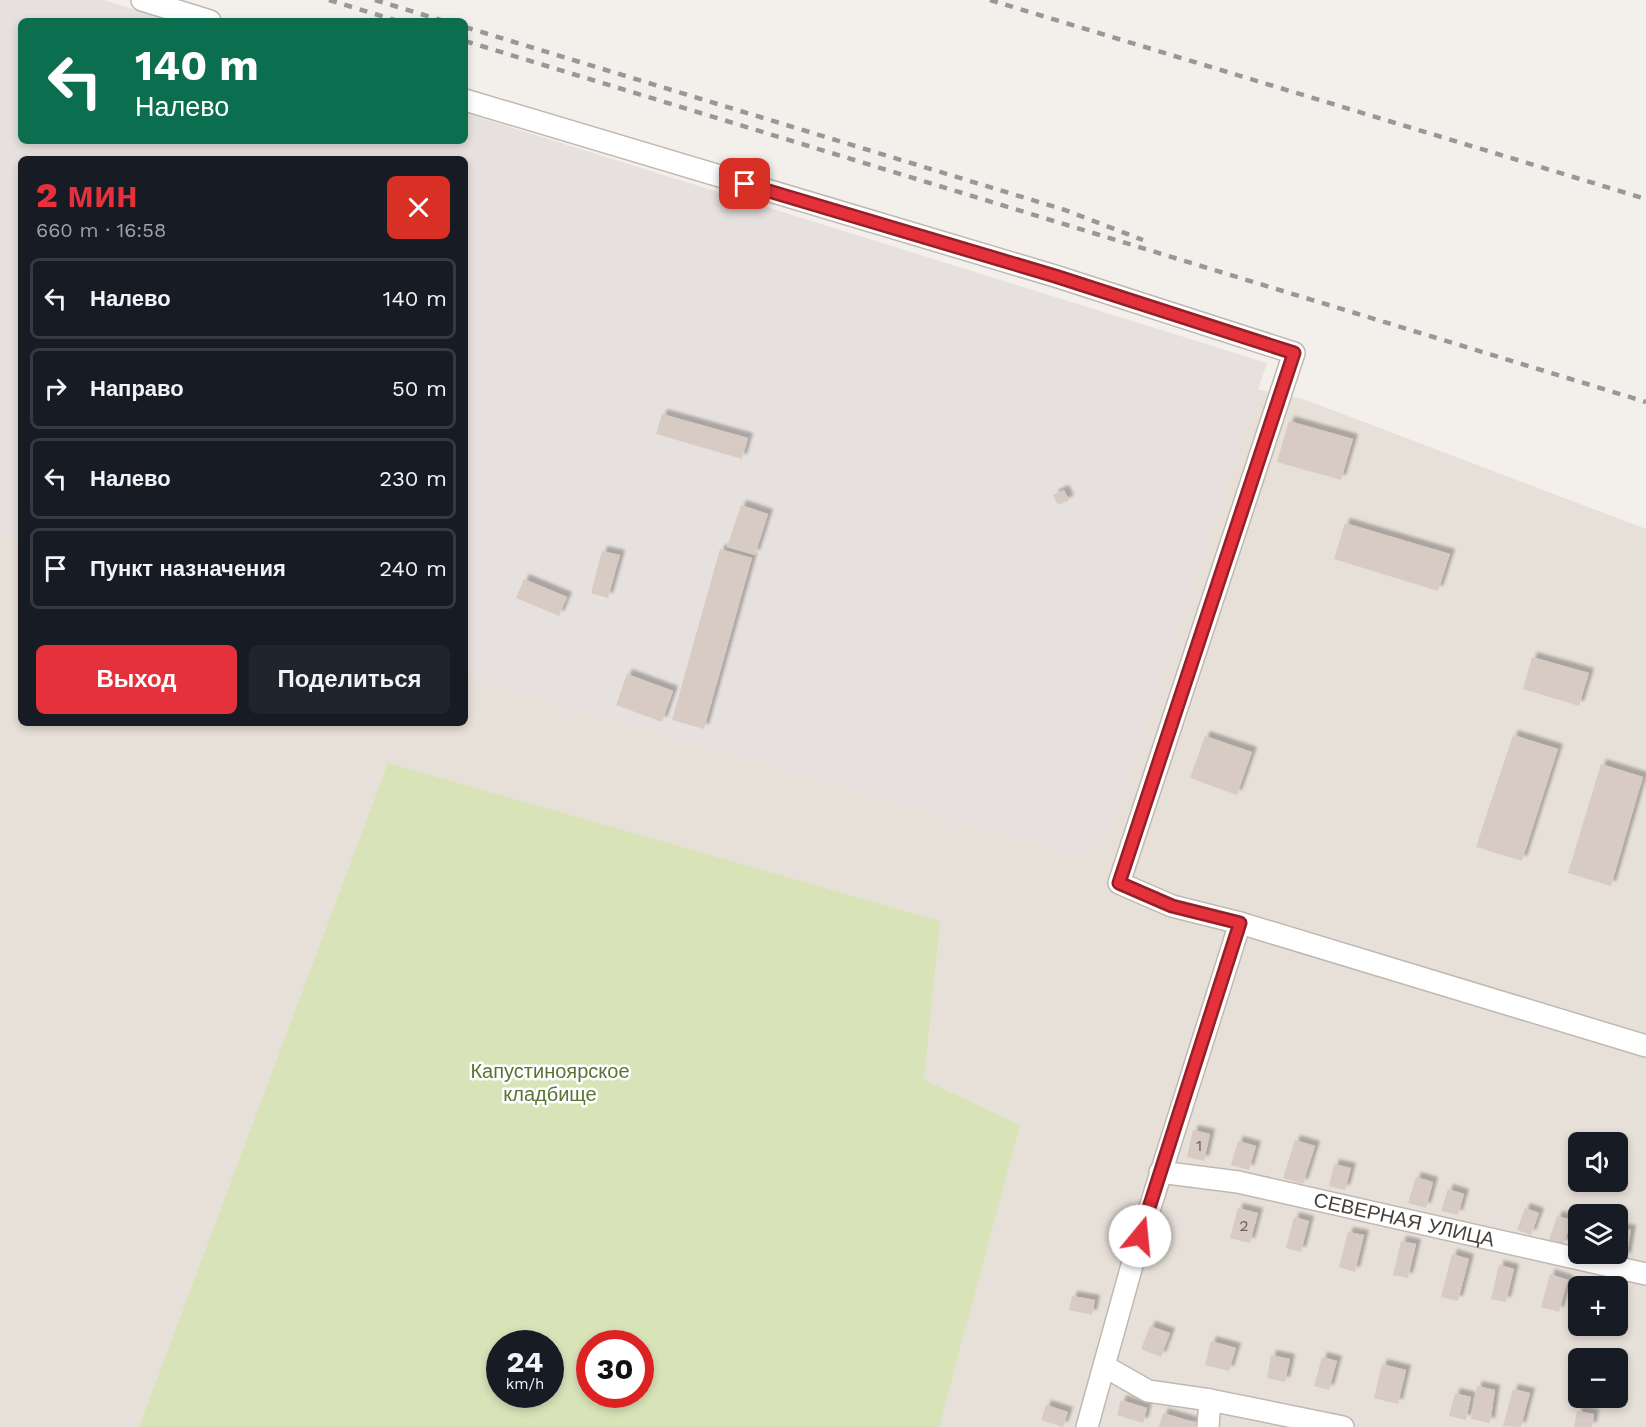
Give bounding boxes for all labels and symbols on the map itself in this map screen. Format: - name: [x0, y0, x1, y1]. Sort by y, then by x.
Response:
- pin: [719, 158, 770, 209]
- park label: Капустиноярское кладбище: [470, 1059, 630, 1106]
- house number: 1: [1196, 1136, 1202, 1155]
- street label: СЕВЕРНАЯ УЛИЦА: [1312, 1187, 1498, 1252]
- position arrow: [1108, 1204, 1172, 1268]
- house number: 2: [1239, 1216, 1249, 1235]
- speed limit sign: 30: [576, 1330, 654, 1408]

